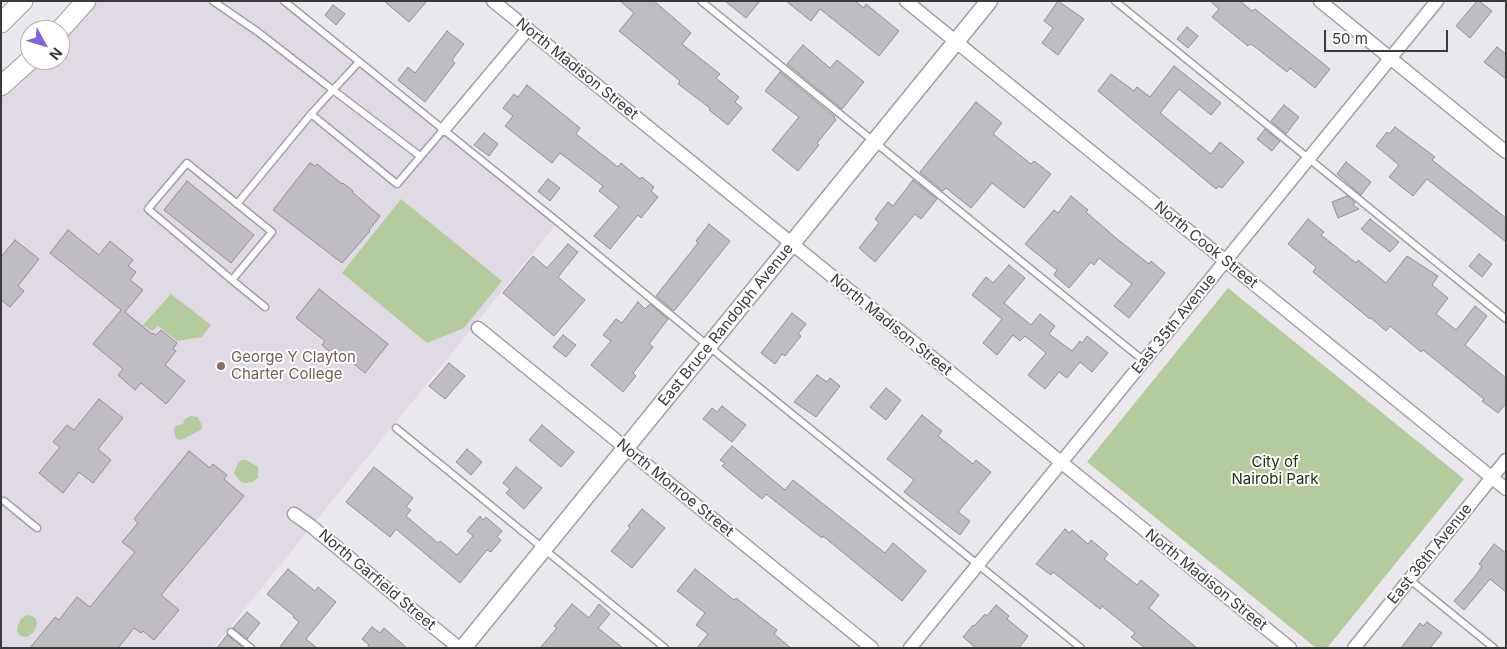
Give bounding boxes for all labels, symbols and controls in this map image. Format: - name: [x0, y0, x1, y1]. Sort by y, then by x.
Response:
- street label: North Madison Street: [513, 14, 641, 124]
- north arrow: [20, 20, 70, 70]
- scale bar: [1327, 20, 1451, 52]
- text: 50 m: [1332, 29, 1368, 48]
- text: N: [46, 45, 66, 64]
- street label: North Cook Street: [1151, 198, 1261, 292]
- street label: East Bruce Randolph Avenue: [655, 240, 797, 410]
- street label: North Madison Street: [827, 270, 955, 380]
- street label: East 35th Avenue: [1128, 270, 1220, 378]
- place label: George Y Clayton Charter College: [231, 348, 356, 383]
- marker: George Y Clayton Charter College: [215, 360, 227, 372]
- street label: North Monroe Street: [613, 435, 737, 541]
- park label: City of Nairobi Park: [1232, 453, 1318, 488]
- street label: East 36th Avenue: [1384, 500, 1476, 608]
- street label: North Madison Street: [1142, 525, 1270, 635]
- street label: North Garfield Street: [315, 526, 439, 634]

